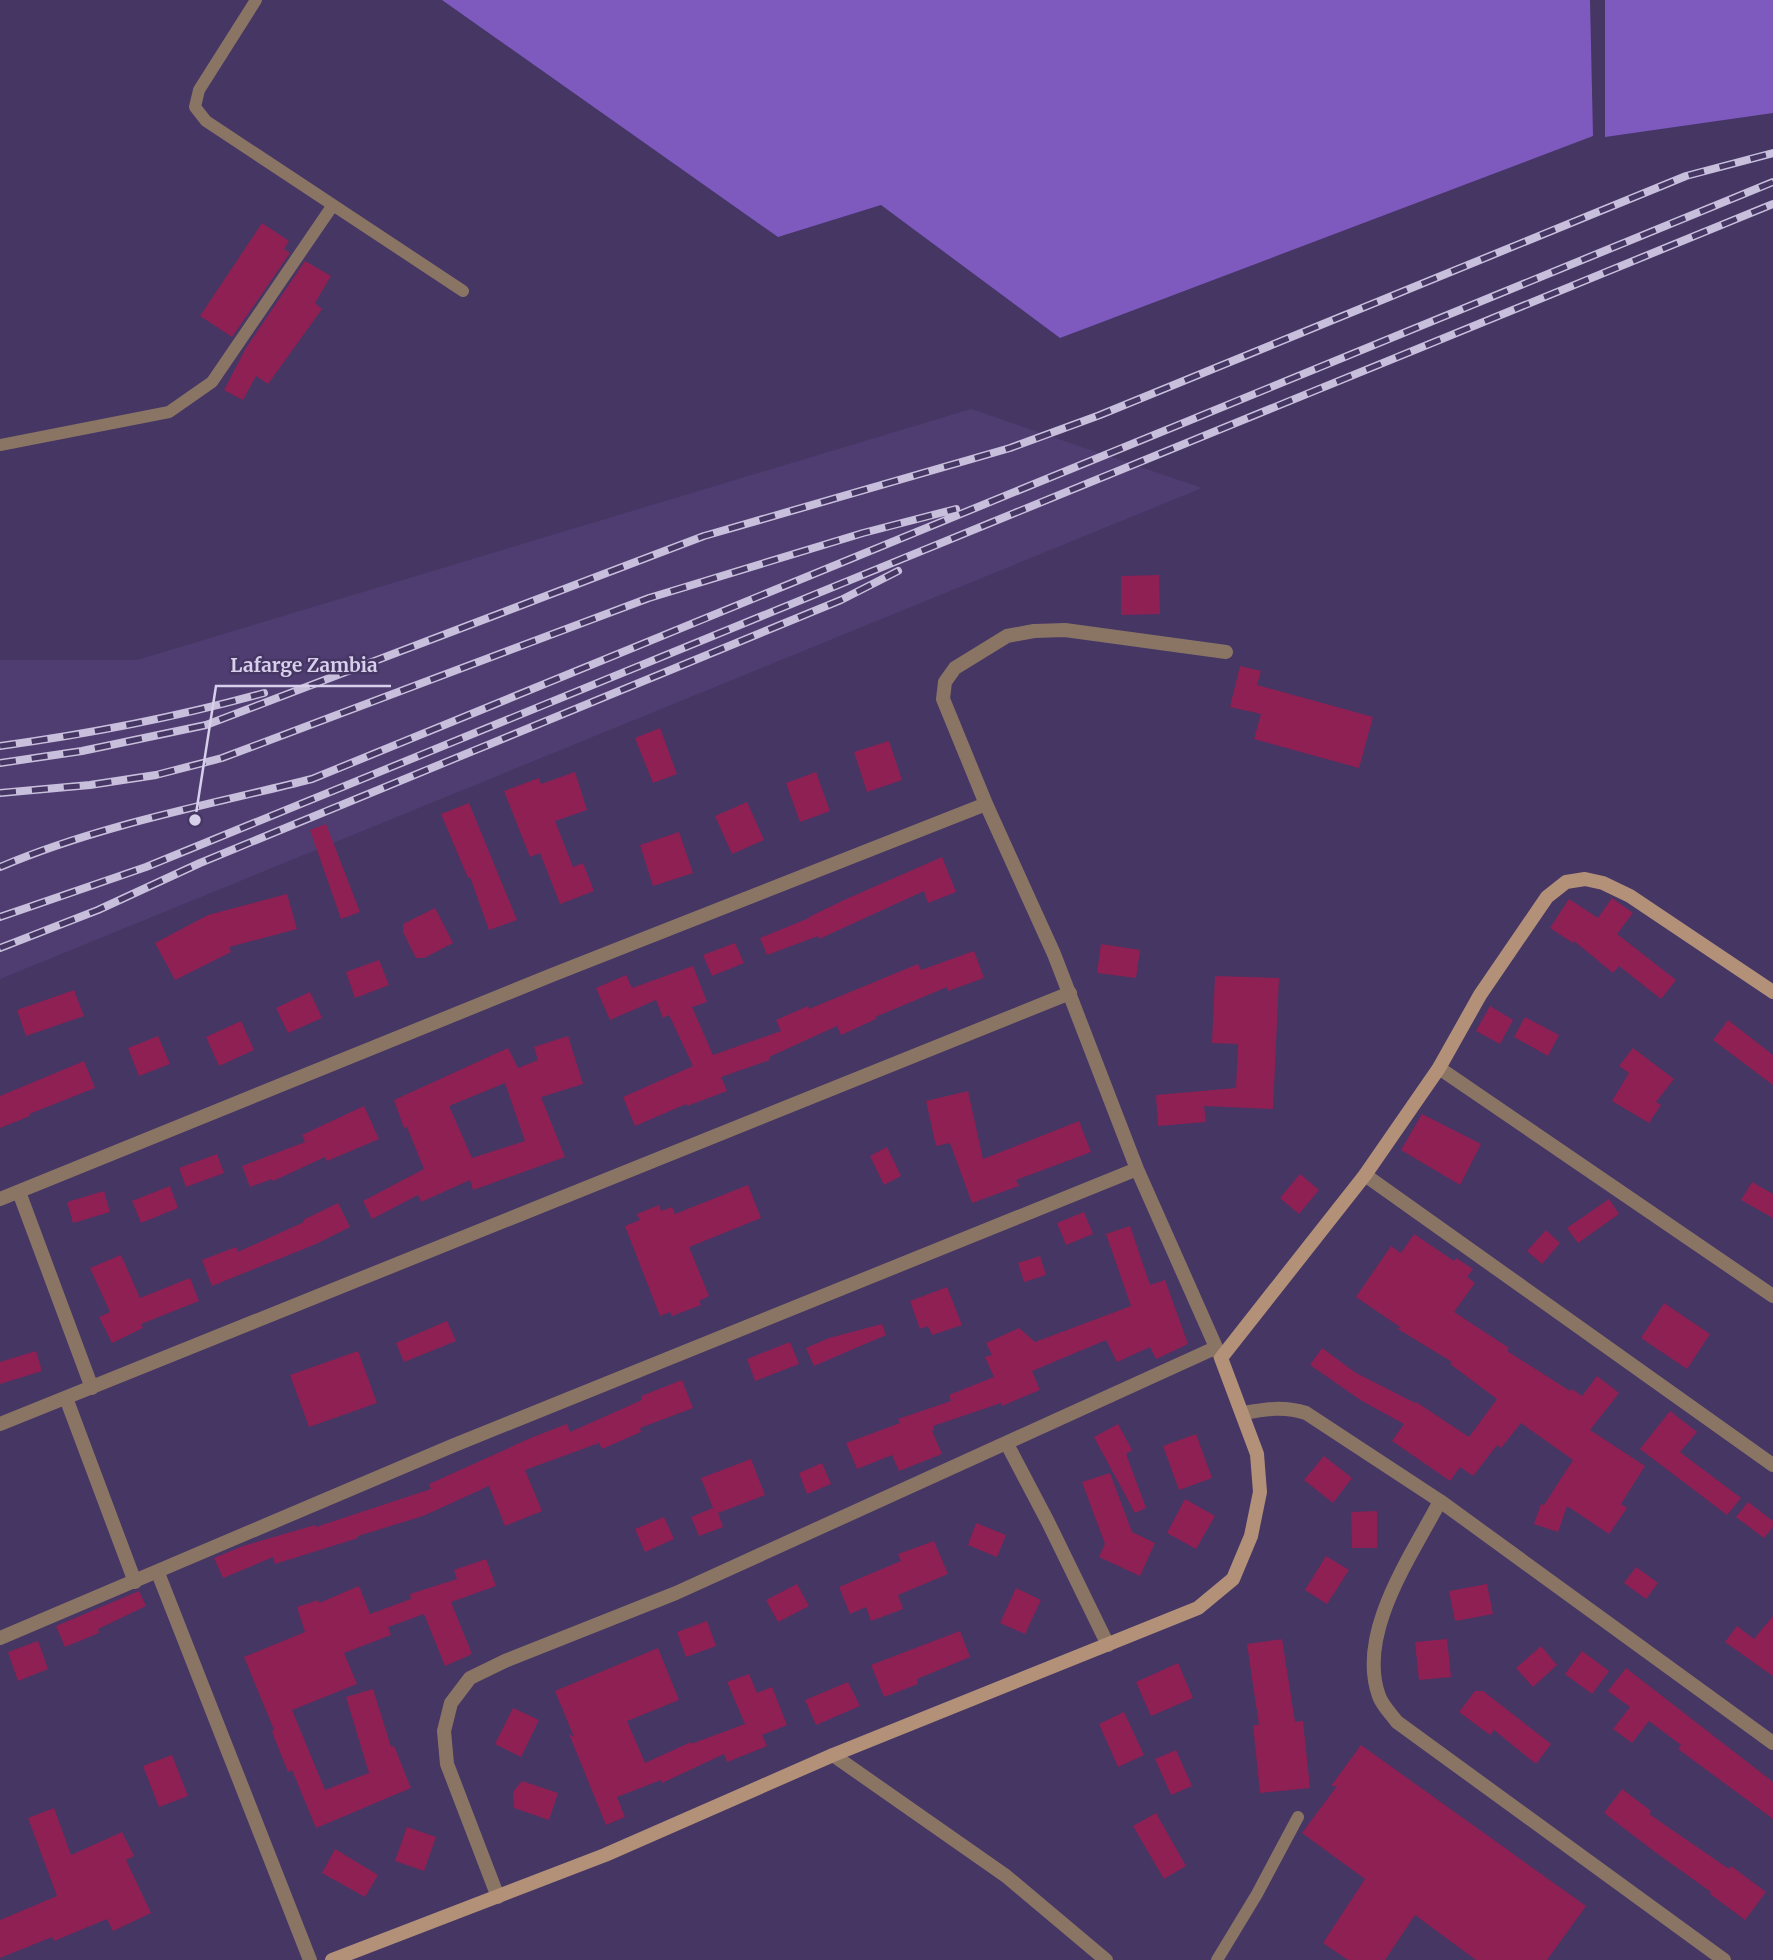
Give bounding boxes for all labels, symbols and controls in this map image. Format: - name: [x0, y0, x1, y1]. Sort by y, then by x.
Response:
- callout: Lafarge Zambia: [216, 646, 391, 686]
- text: Lafarge Zambia: [230, 653, 378, 677]

